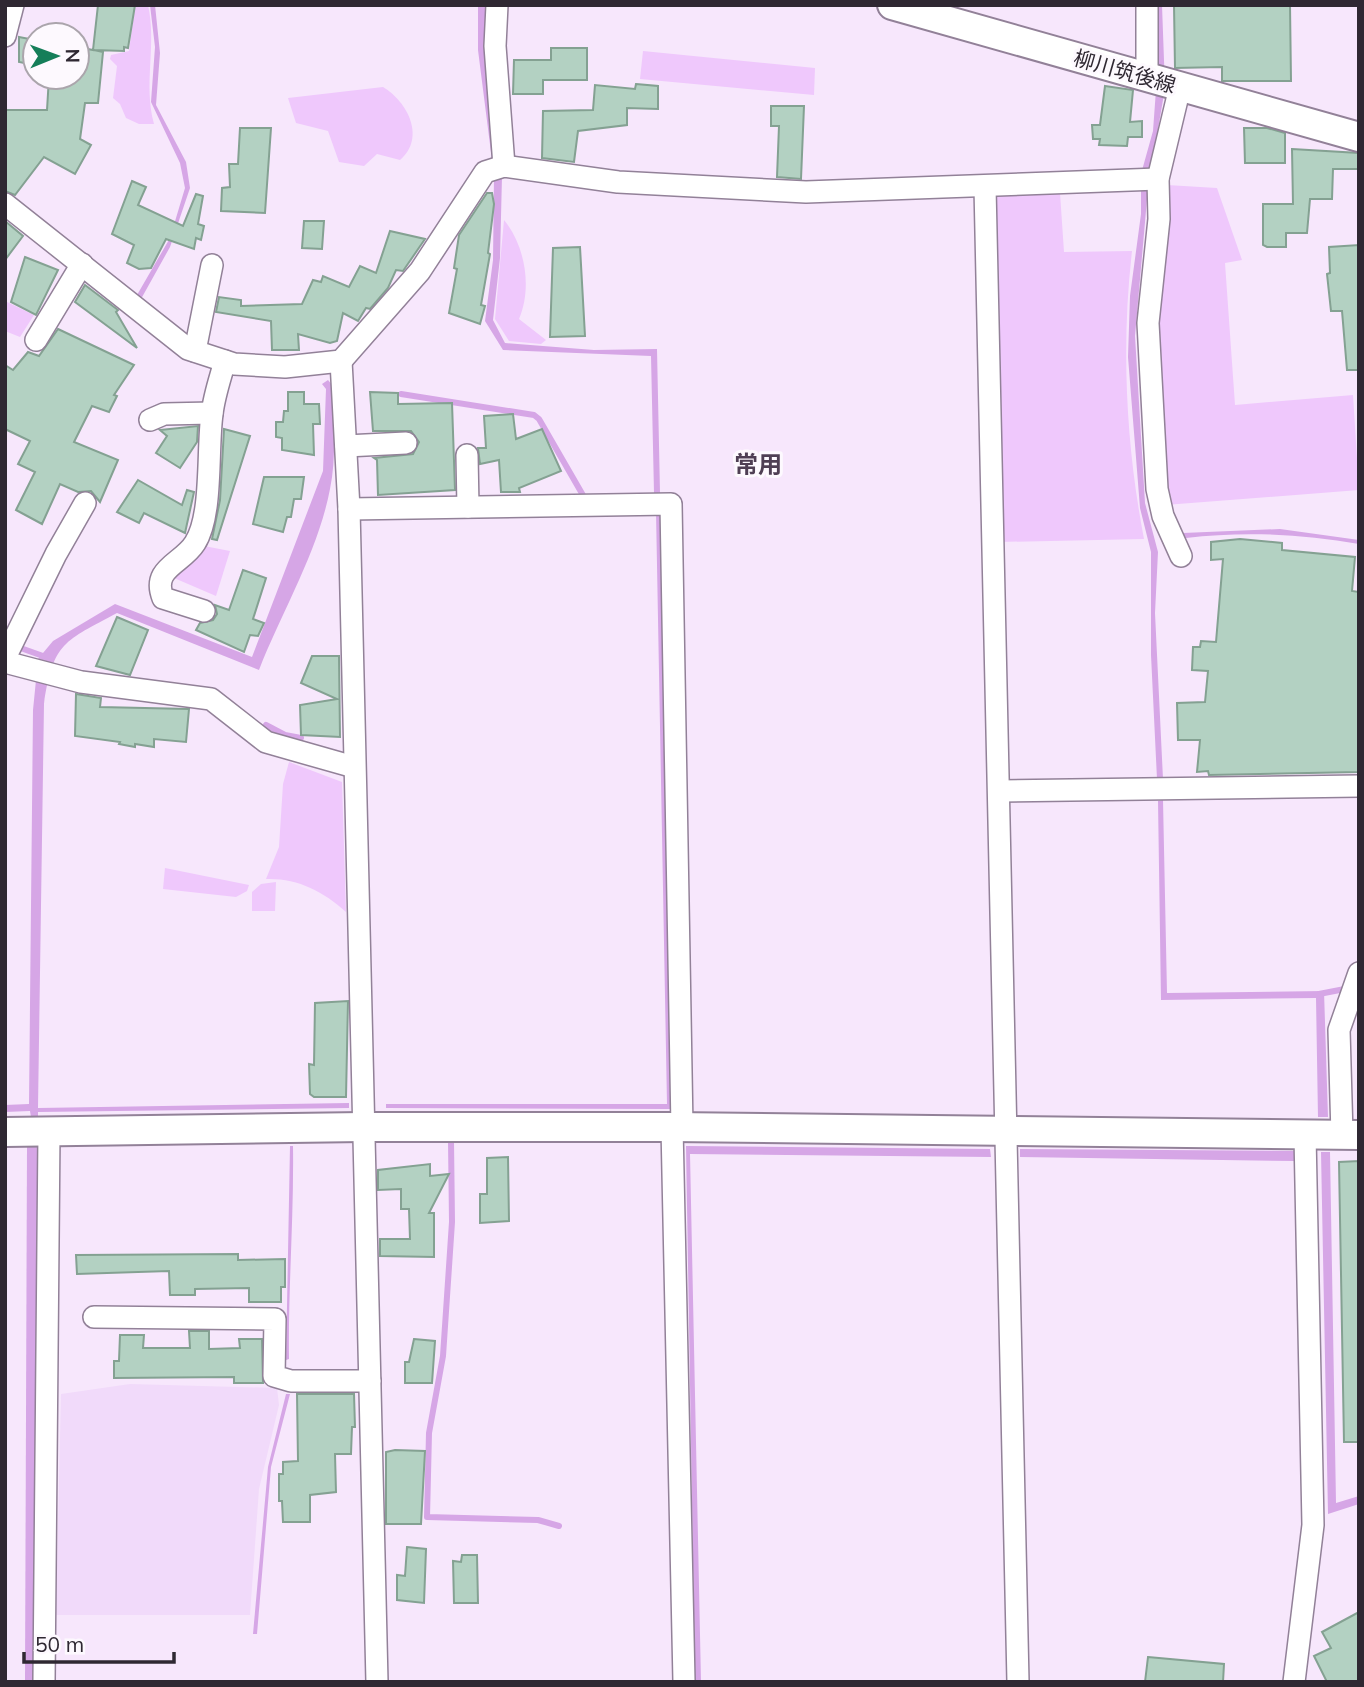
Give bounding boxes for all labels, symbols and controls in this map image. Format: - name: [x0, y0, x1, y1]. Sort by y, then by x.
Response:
- north arrow: [21, 21, 91, 91]
- street label: 柳川筑後線: [1071, 44, 1179, 98]
- text: N: [61, 48, 85, 63]
- district label: 常用: [734, 449, 782, 479]
- scale bar: [24, 1620, 175, 1664]
- text: 50 m: [35, 1631, 84, 1657]

